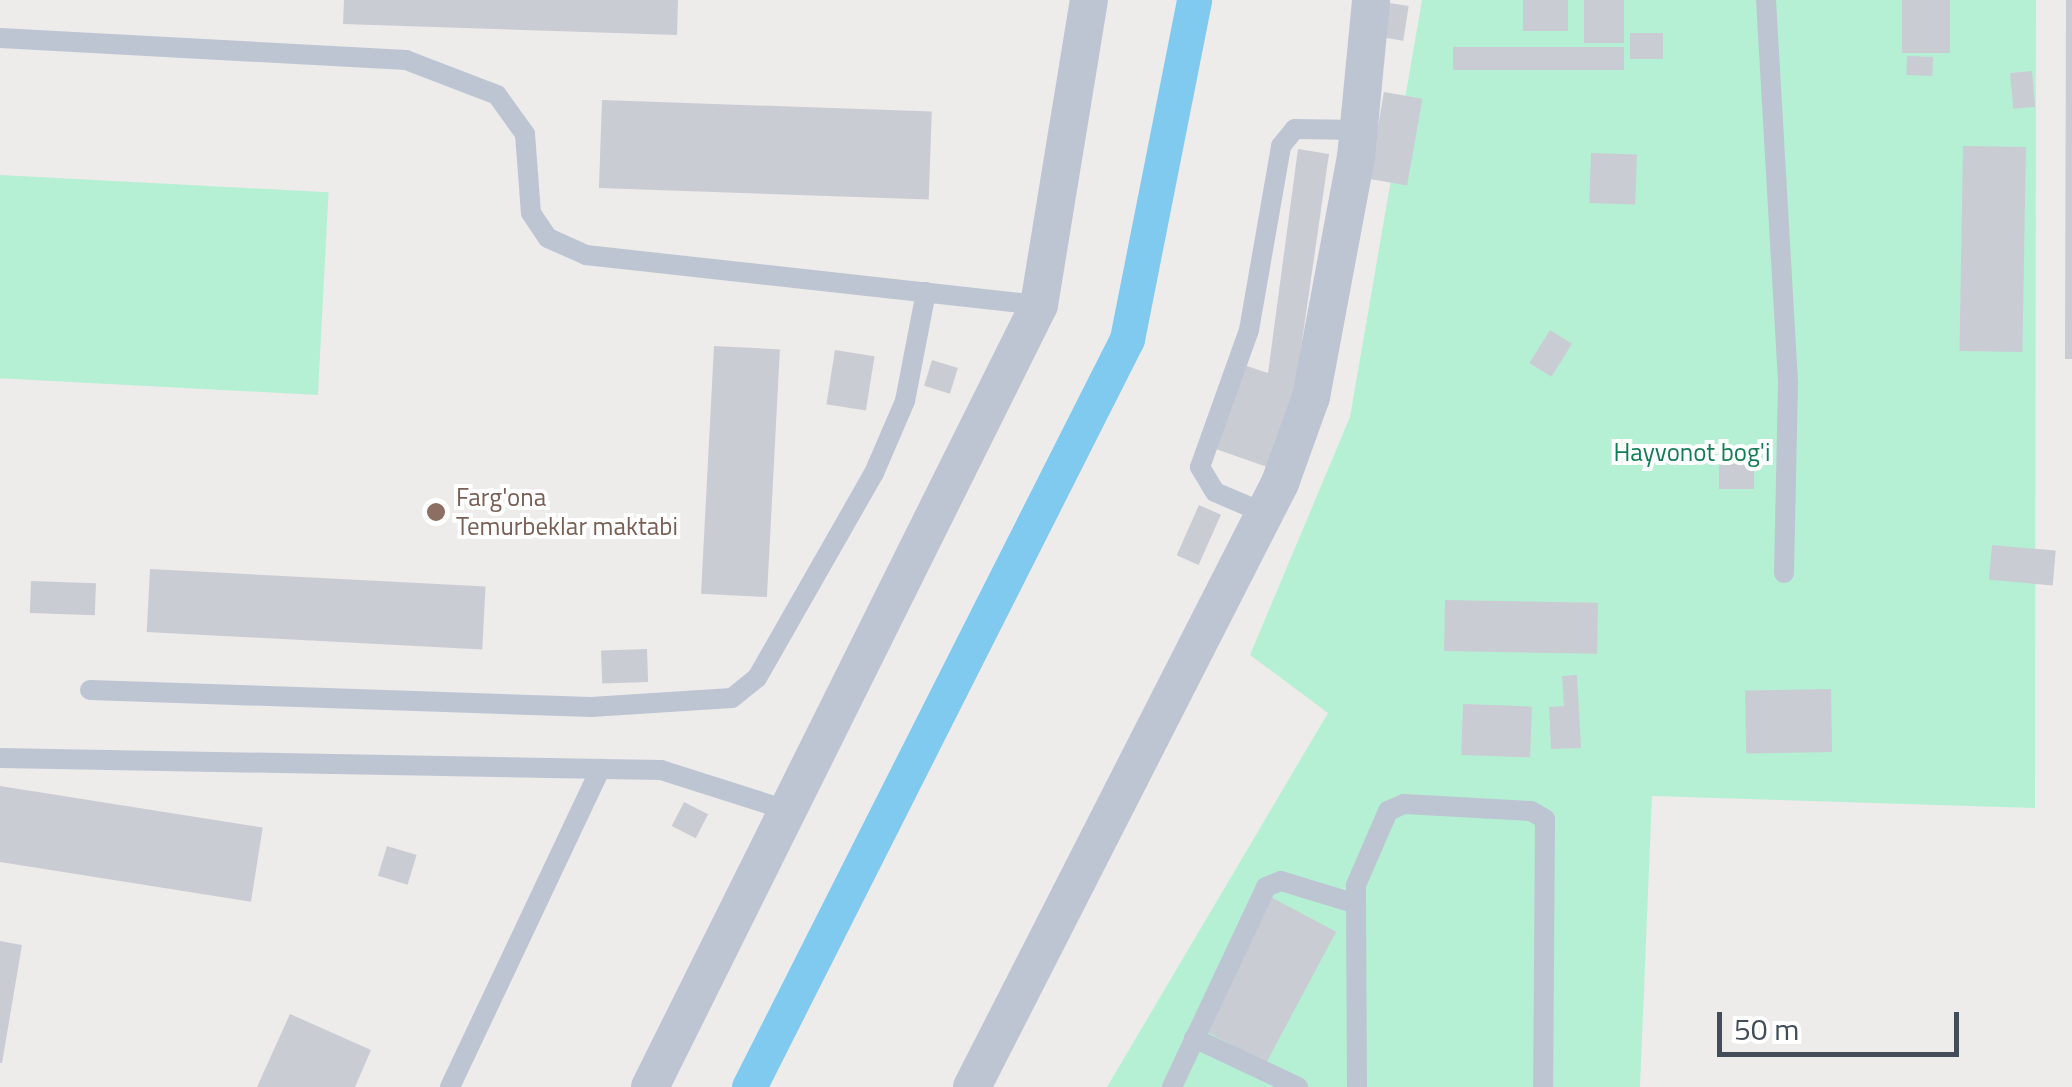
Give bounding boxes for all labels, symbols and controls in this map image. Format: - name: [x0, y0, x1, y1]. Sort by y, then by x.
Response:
- park label: Hayvonot bog'i: [1613, 437, 1771, 467]
- place label: Farg'ona Temurbeklar maktabi: [456, 483, 678, 542]
- marker: Farg'ona Temurbeklar maktabi: [425, 501, 447, 523]
- scale bar: [1722, 992, 1964, 1054]
- text: 50 m: [1734, 1006, 1799, 1052]

